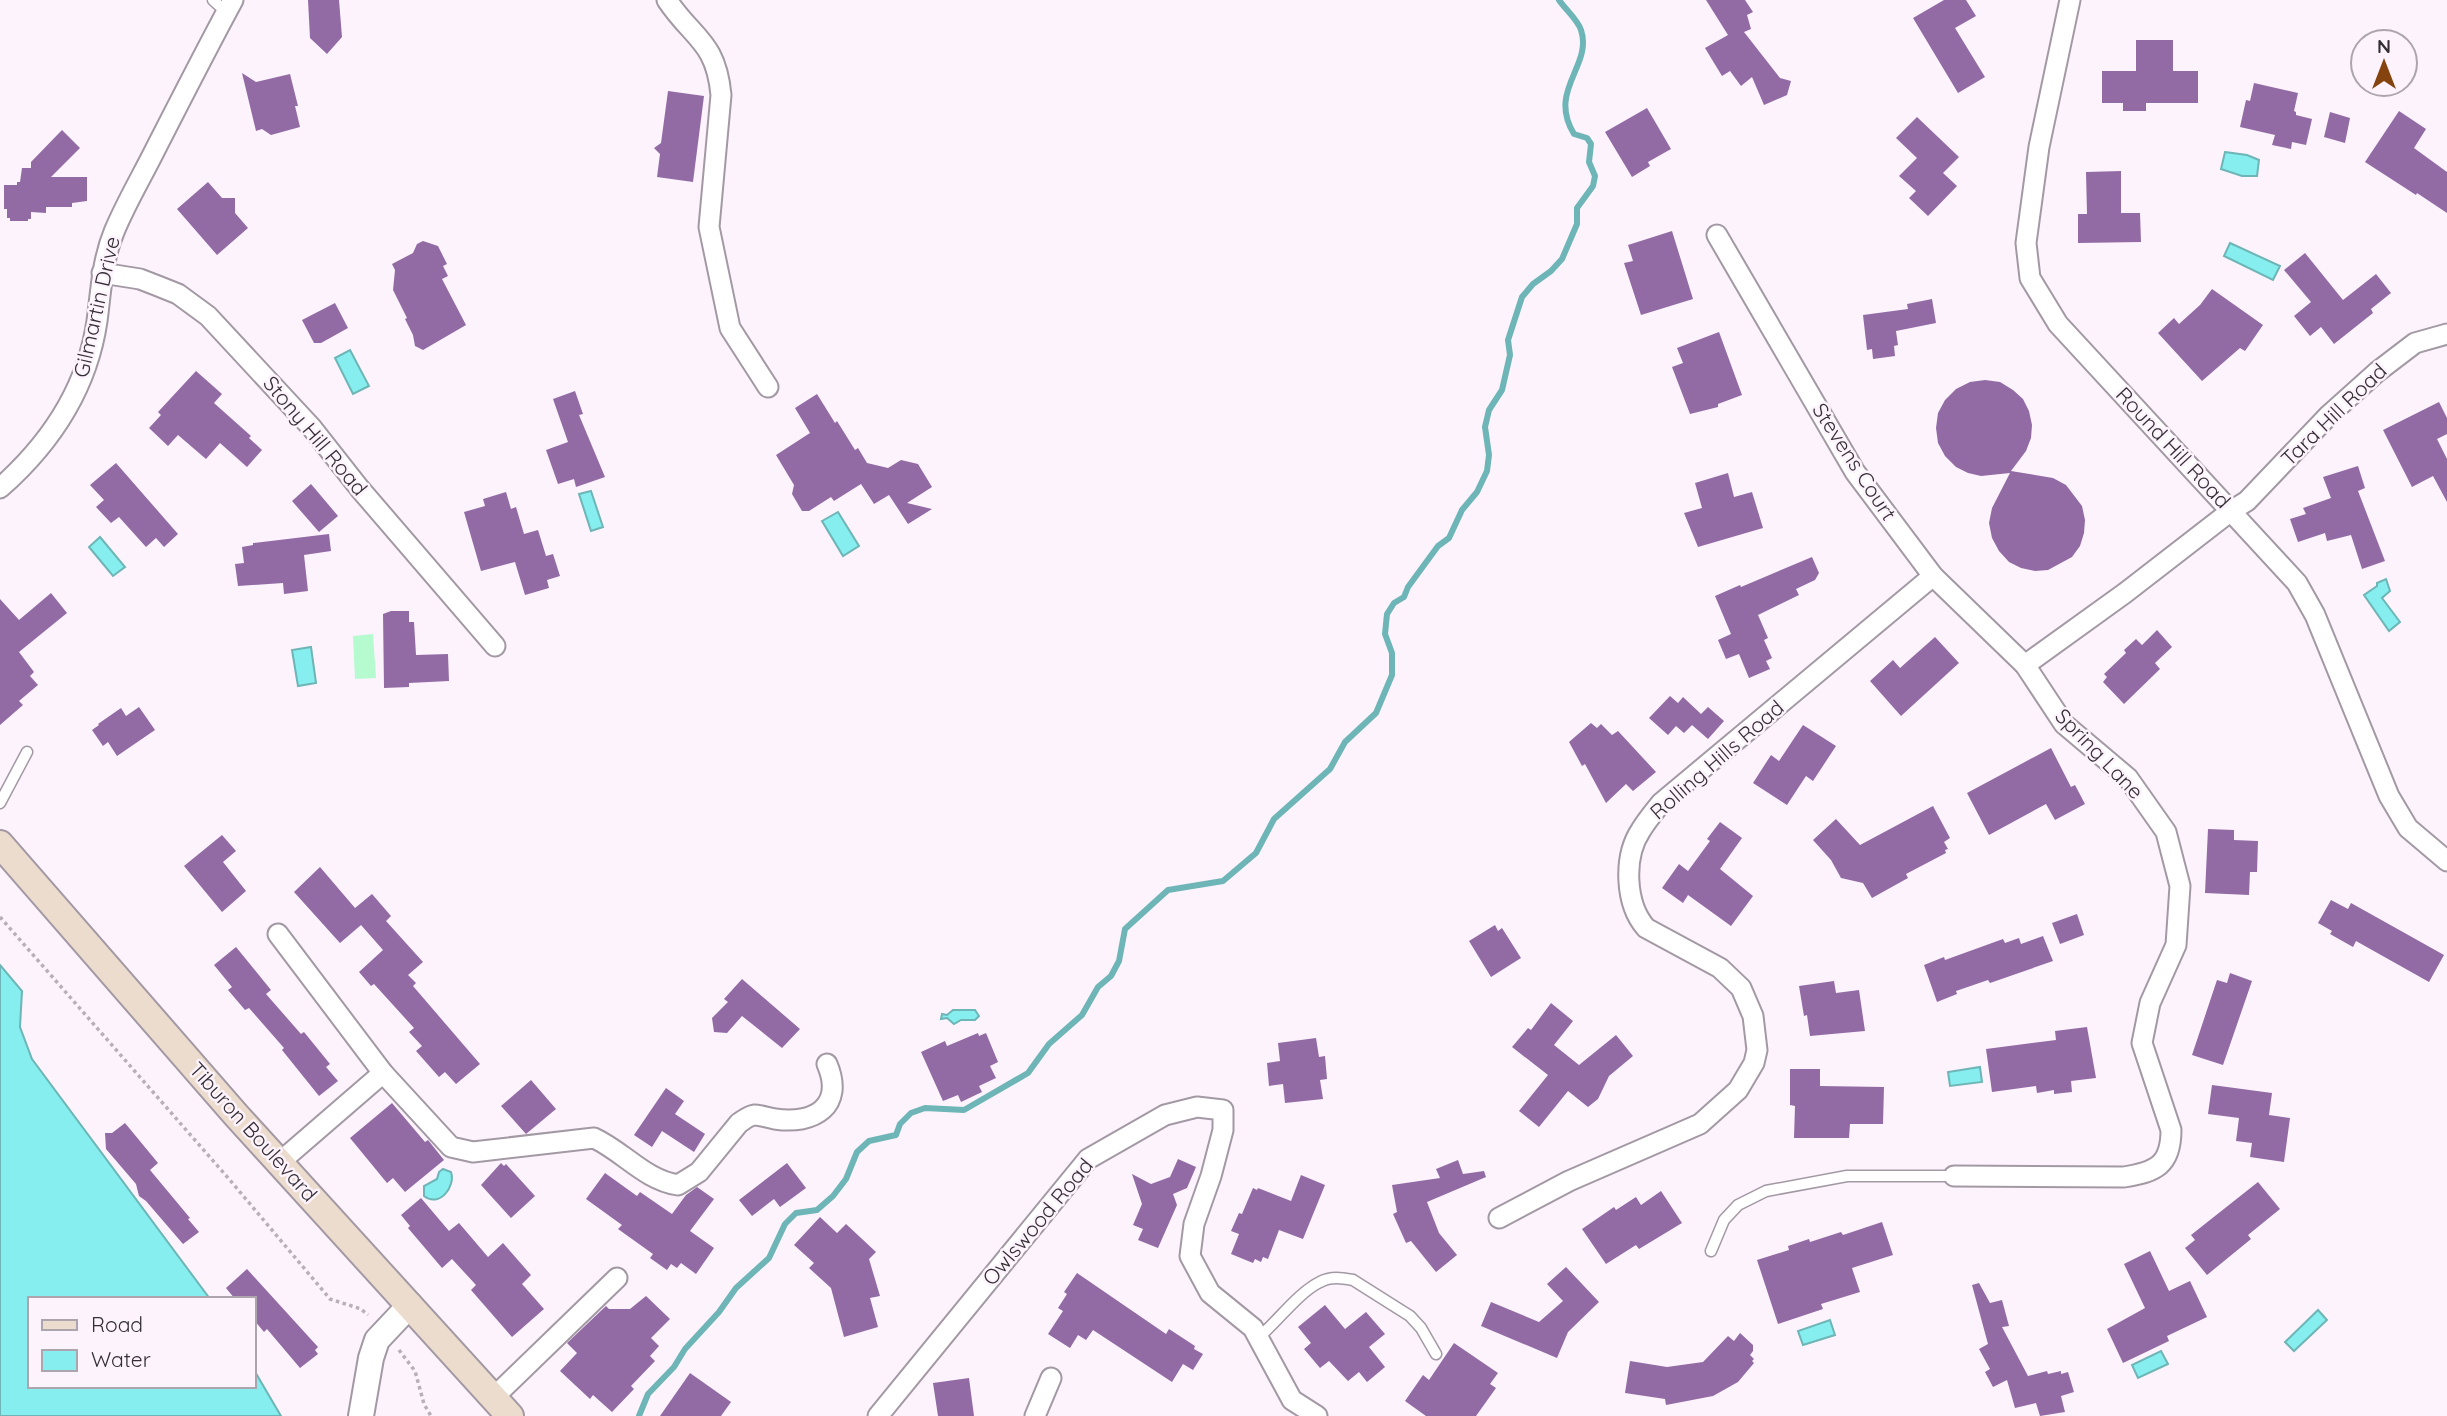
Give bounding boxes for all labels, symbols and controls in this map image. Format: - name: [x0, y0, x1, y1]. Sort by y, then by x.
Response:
- north arrow: [2349, 28, 2419, 98]
- text: N: [2377, 34, 2391, 58]
- street label: Gilmartin Drive: [67, 234, 125, 380]
- street label: Tara Hill Road: [2275, 357, 2392, 471]
- street label: Stony Hill Road: [258, 370, 373, 501]
- street label: Round Hill Road: [2111, 381, 2237, 513]
- street label: Stevens Court: [1807, 398, 1902, 525]
- street label: Rolling Hills Road: [1644, 694, 1789, 824]
- street label: Spring Lane: [2050, 703, 2149, 804]
- street label: Tiburon Boulevard: [184, 1056, 323, 1206]
- street label: Owlswood Road: [976, 1152, 1098, 1290]
- legend: [28, 1297, 256, 1388]
- text: Road: [91, 1311, 143, 1337]
- text: Water: [91, 1346, 151, 1372]

